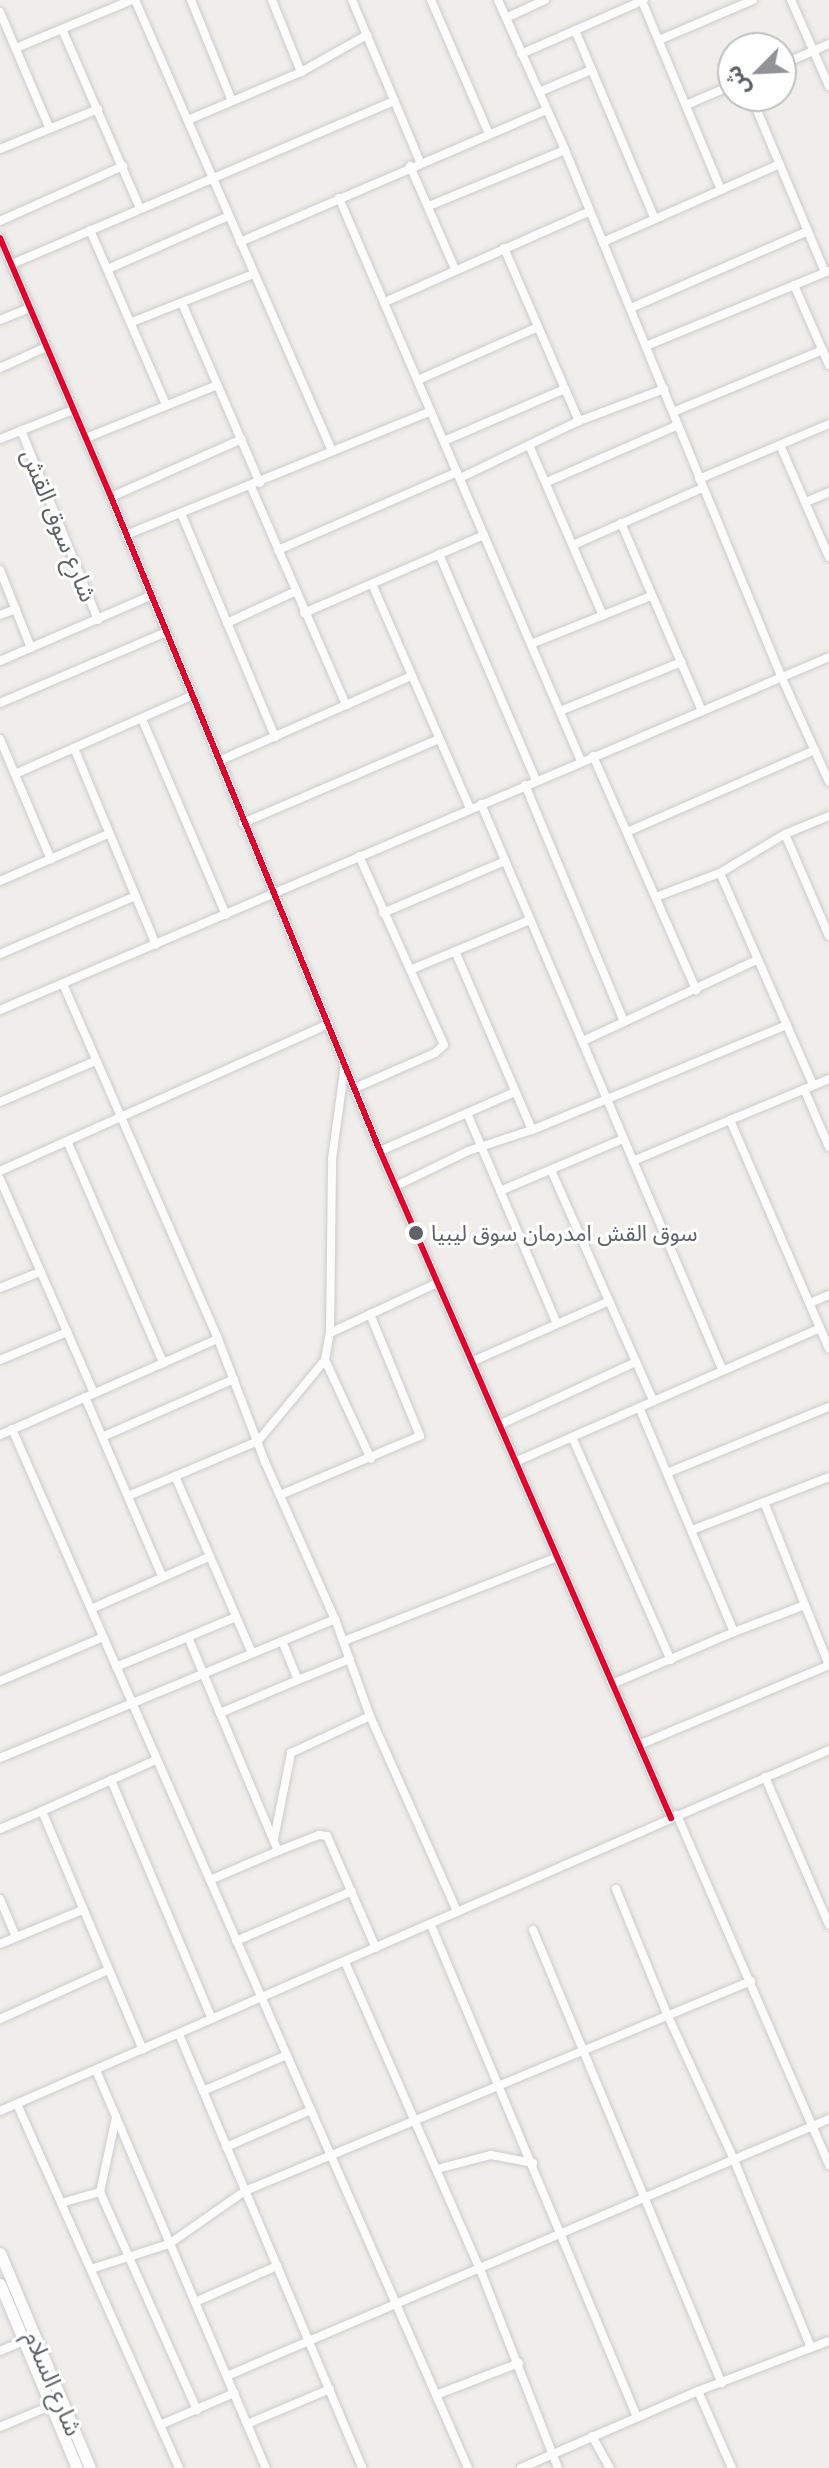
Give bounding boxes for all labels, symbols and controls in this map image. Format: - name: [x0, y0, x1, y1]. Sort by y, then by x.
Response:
- north arrow: [717, 32, 797, 112]
- text: ش: [718, 62, 755, 100]
- street label: شارع سوق القش: [16, 444, 104, 606]
- place label: سوق القش امدرمان سوق ليبيا: [431, 1220, 697, 1246]
- marker: سوق القش امدرمان سوق ليبيا: [408, 1225, 424, 1241]
- street label: شارع السلام: [19, 2326, 89, 2440]

